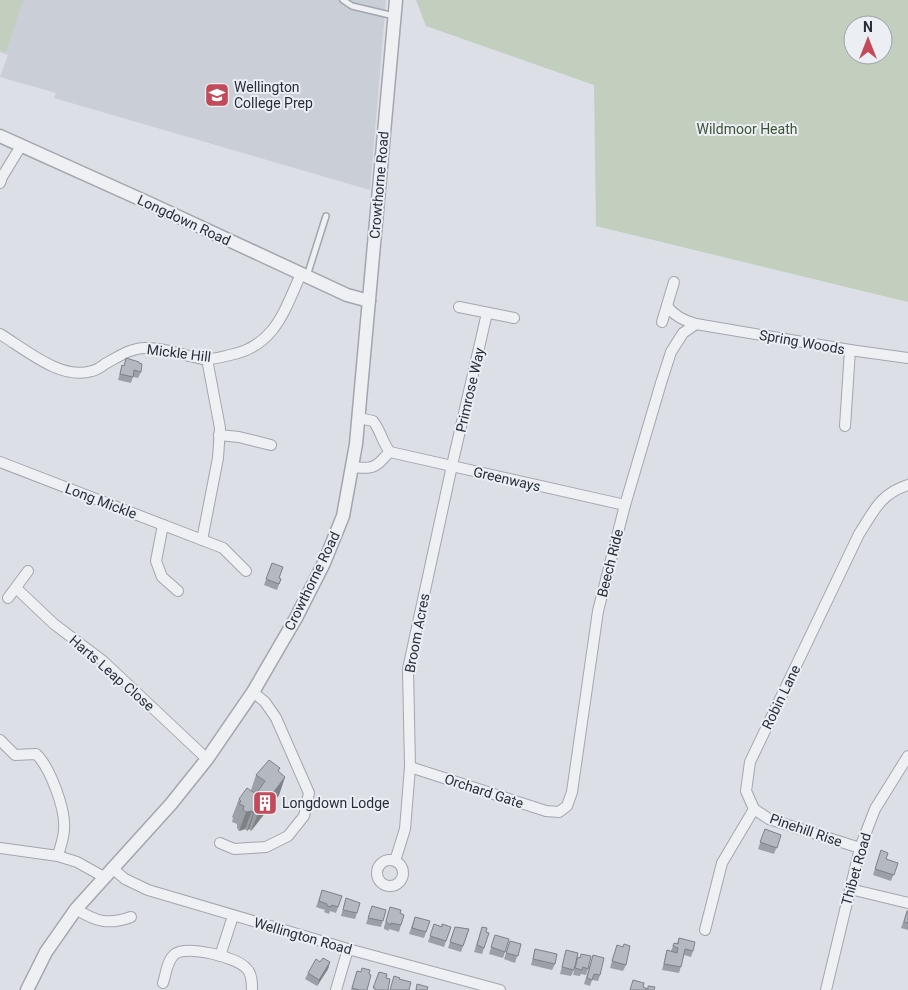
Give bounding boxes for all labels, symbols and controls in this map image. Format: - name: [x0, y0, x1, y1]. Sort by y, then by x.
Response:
- north arrow: [843, 15, 893, 65]
- text: N: [863, 19, 873, 35]
- place label: Wellington College Prep: [234, 79, 313, 111]
- school or university icon: Wellington College Prep: [204, 82, 230, 108]
- park label: Wildmoor Heath: [697, 121, 797, 137]
- street label: Crowthorne Road: [366, 131, 392, 239]
- street label: Longdown Road: [135, 191, 233, 249]
- street label: Spring Woods: [758, 327, 846, 357]
- street label: Mickle Hill: [146, 341, 212, 365]
- street label: Primrose Way: [452, 346, 488, 434]
- street label: Greenways: [472, 463, 542, 495]
- street label: Long Mickle: [63, 480, 139, 522]
- street label: Beech Ride: [594, 527, 626, 599]
- street label: Crowthorne Road: [281, 529, 343, 633]
- street label: Broom Acres: [401, 592, 433, 674]
- street label: Harts Leap Close: [66, 632, 158, 714]
- street label: Robin Lane: [759, 662, 803, 732]
- street label: Orchard Gate: [443, 771, 525, 811]
- building icon: Longdown Lodge: [252, 790, 278, 816]
- place label: Longdown Lodge: [282, 795, 389, 811]
- street label: Pinehill Rise: [768, 810, 844, 850]
- street label: Thibet Road: [838, 831, 874, 907]
- street label: Wellington Road: [252, 914, 354, 958]

